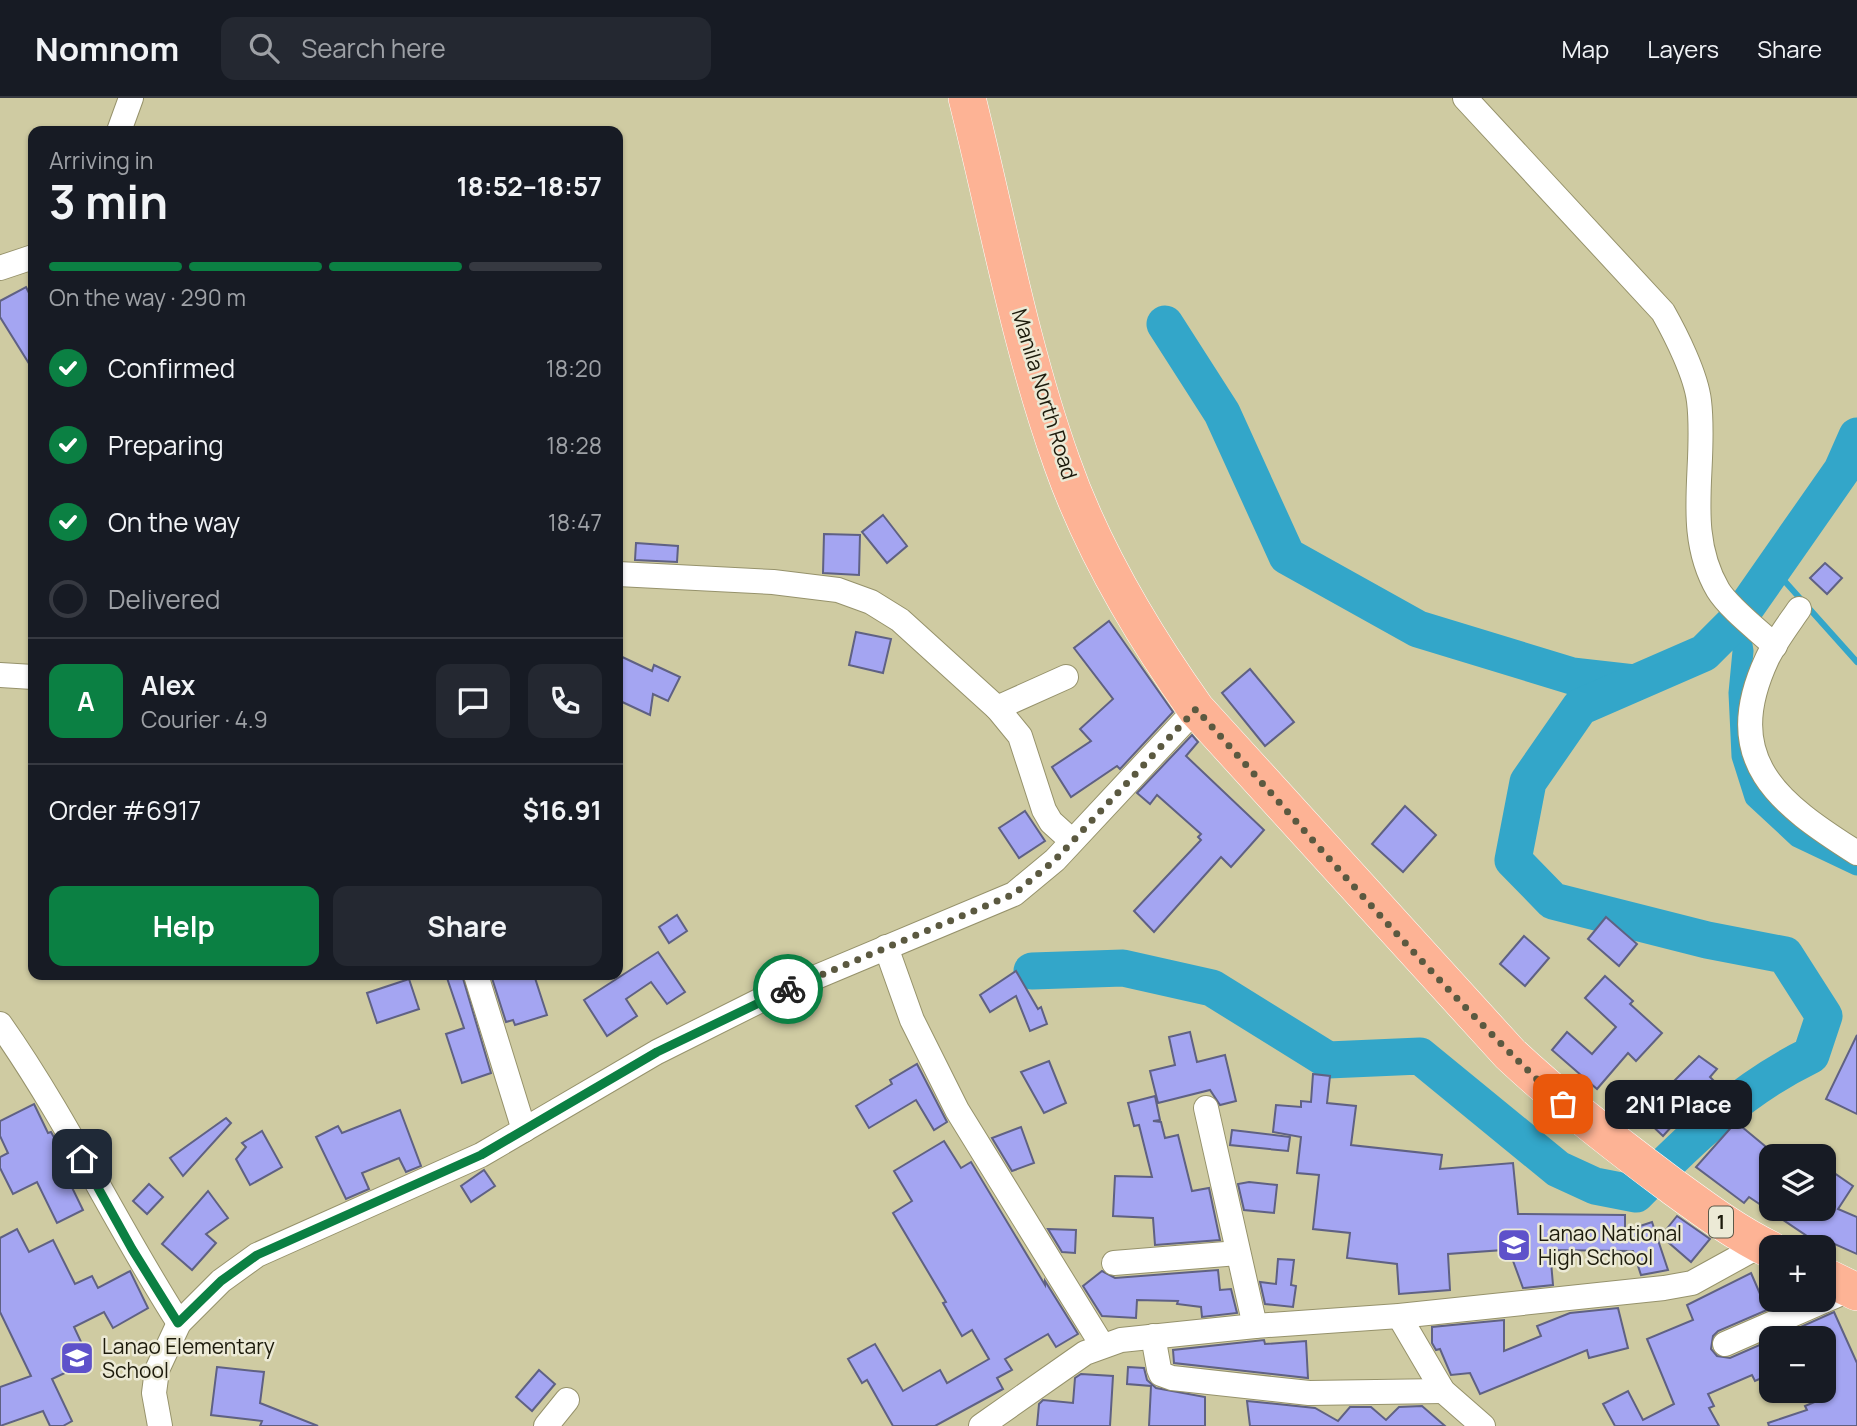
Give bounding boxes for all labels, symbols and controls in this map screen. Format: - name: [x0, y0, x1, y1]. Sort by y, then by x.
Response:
- search box: [221, 17, 711, 80]
- text: Nomnom: [35, 26, 179, 71]
- icon: search: [245, 29, 283, 67]
- text: Search here: [301, 30, 446, 66]
- text: Map: [1562, 32, 1609, 65]
- text: Layers: [1647, 32, 1719, 65]
- text: Share: [1757, 32, 1822, 65]
- text: Arriving in: [49, 144, 154, 176]
- text: 18:52–18:57: [456, 168, 602, 204]
- text: 3 min: [49, 170, 168, 233]
- text: On the way · 290 m: [49, 281, 246, 313]
- street label: Manila North Road: [1006, 305, 1084, 483]
- icon: check: [49, 349, 87, 387]
- text: Confirmed: [108, 350, 235, 386]
- text: 18:20: [546, 352, 602, 384]
- icon: check: [49, 426, 87, 464]
- text: Preparing: [108, 427, 224, 463]
- text: 18:28: [546, 429, 602, 461]
- icon: check: [49, 503, 87, 541]
- text: On the way: [108, 504, 240, 540]
- text: 18:47: [548, 506, 602, 538]
- text: Delivered: [108, 581, 220, 617]
- button: chat: [436, 664, 510, 738]
- button: phone: [528, 664, 602, 738]
- text: Alex: [141, 667, 195, 703]
- text: A: [77, 683, 95, 719]
- text: Courier · 4.9: [141, 703, 268, 735]
- text: Order #6917: [49, 792, 201, 828]
- text: $16.91: [523, 792, 602, 828]
- button: Help: [49, 886, 319, 966]
- button: Share: [333, 886, 602, 966]
- courier: [753, 954, 823, 1024]
- icon: bike: [769, 970, 807, 1008]
- pin: [1533, 1074, 1593, 1134]
- callout: 2N1 Place: [1605, 1080, 1752, 1128]
- icon: bag: [1544, 1085, 1582, 1123]
- text: 2N1 Place: [1625, 1088, 1732, 1120]
- pin: [52, 1129, 112, 1189]
- icon: home: [63, 1140, 101, 1178]
- map controls: [1759, 1144, 1836, 1403]
- button: layers: [1759, 1144, 1836, 1221]
- road number: 1: [1709, 1206, 1733, 1238]
- place label: Lanao National High School: [1538, 1219, 1682, 1271]
- school or university icon: Lanao National High School: [1495, 1226, 1533, 1264]
- button: +: [1759, 1235, 1836, 1312]
- button: −: [1759, 1326, 1836, 1403]
- place label: Lanao Elementary School: [102, 1332, 275, 1384]
- school or university icon: Lanao Elementary School: [58, 1339, 96, 1377]

